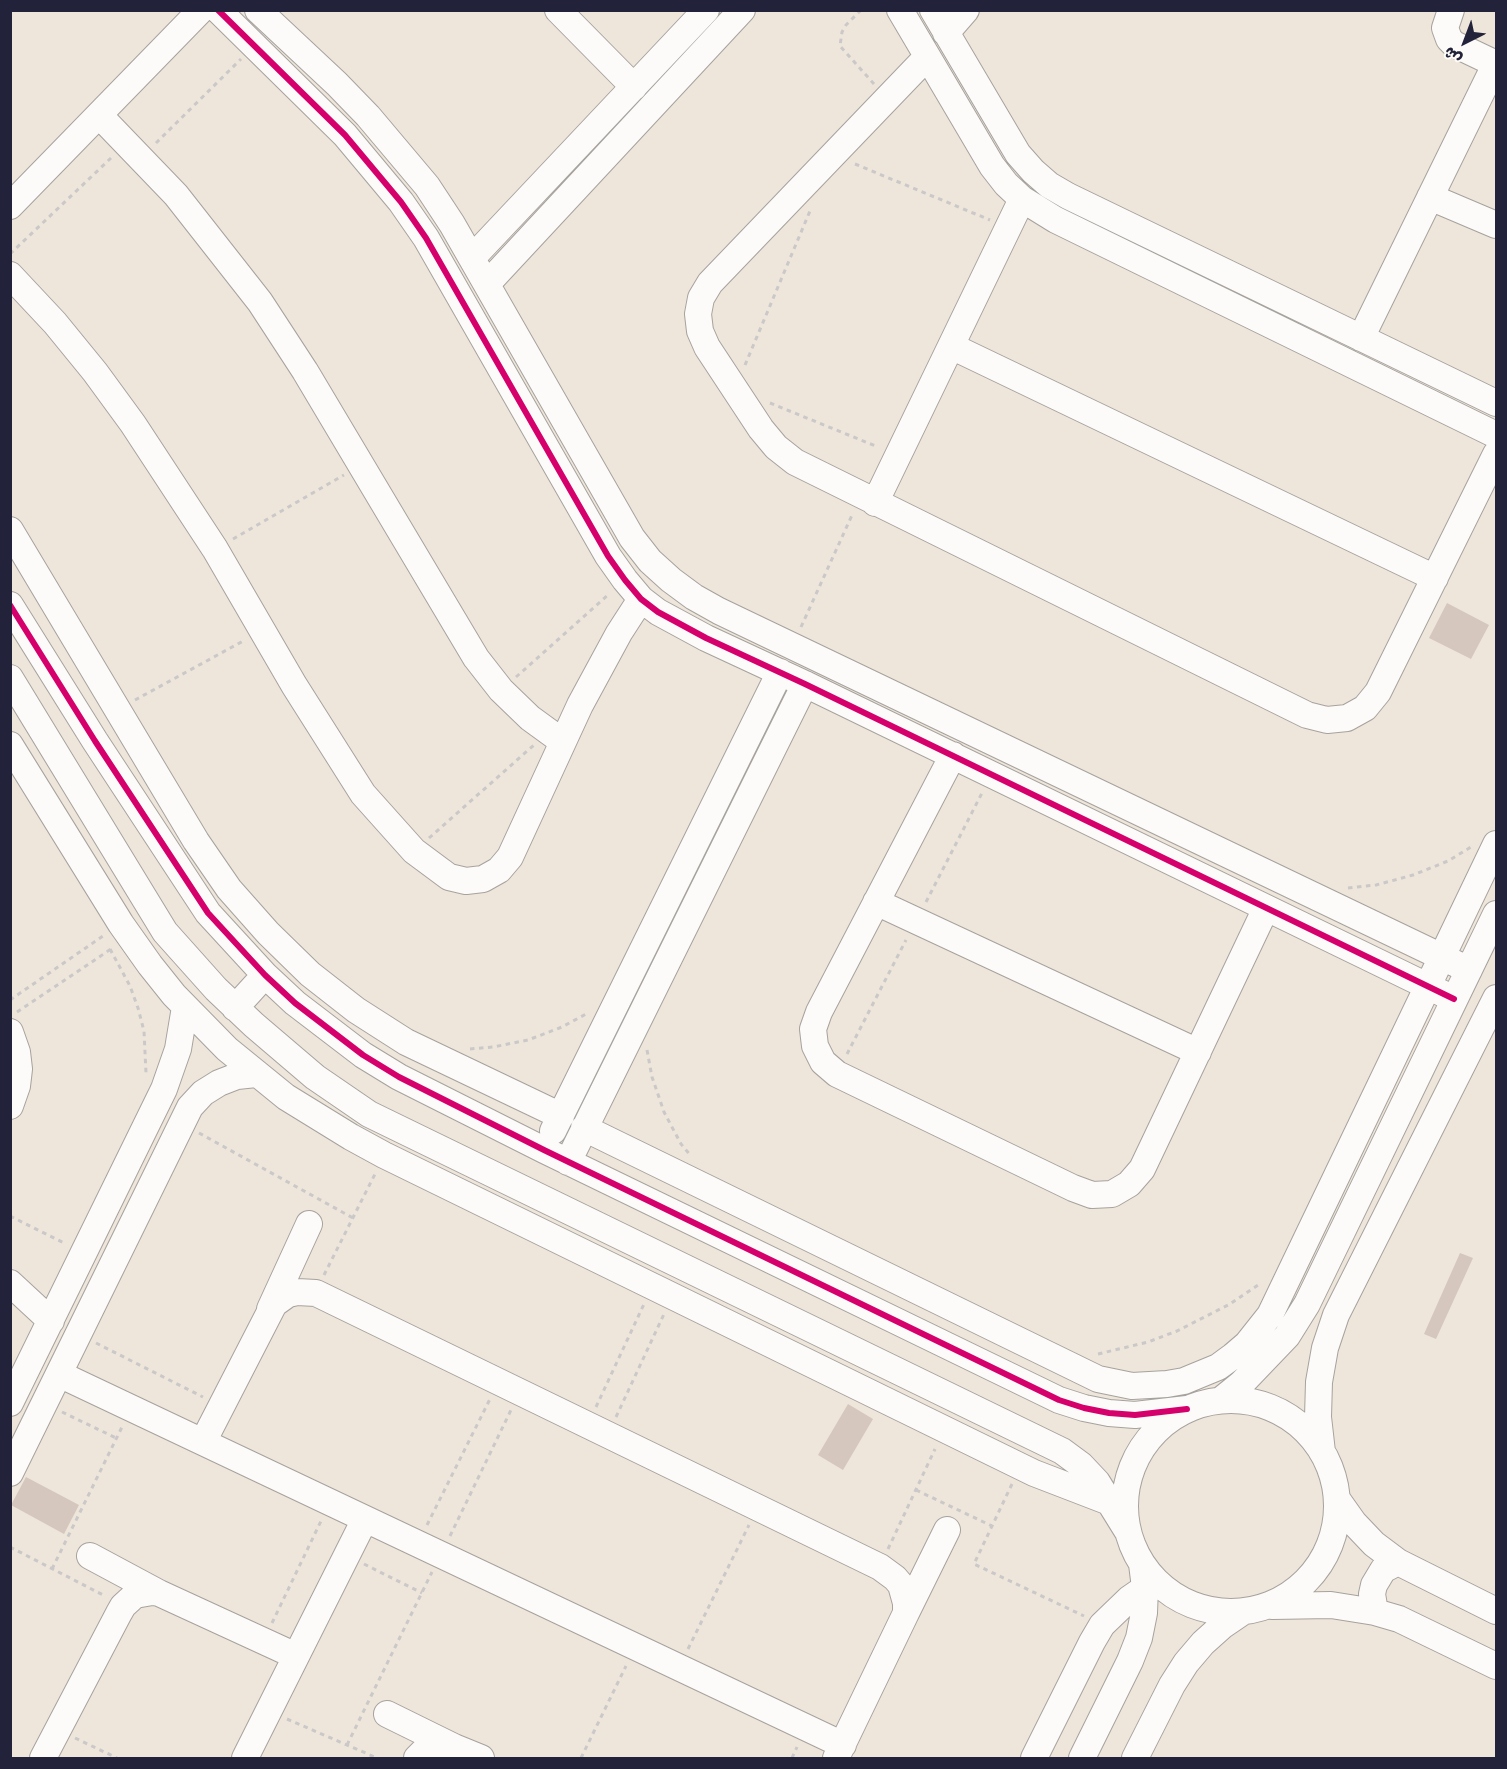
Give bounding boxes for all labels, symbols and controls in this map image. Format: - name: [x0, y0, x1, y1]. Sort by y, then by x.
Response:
- north arrow: [1435, 12, 1495, 72]
- text: ش: [1439, 42, 1466, 69]

